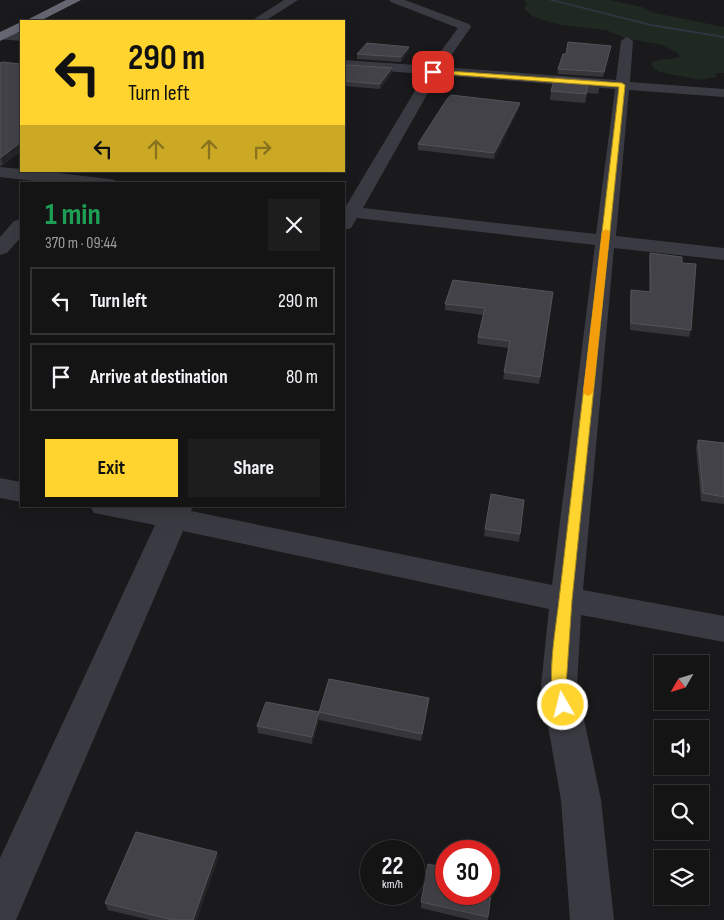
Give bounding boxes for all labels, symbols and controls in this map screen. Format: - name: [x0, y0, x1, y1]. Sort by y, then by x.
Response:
- text: 290 m: [128, 37, 205, 80]
- icon: left: [45, 40, 110, 105]
- pin: [412, 51, 454, 93]
- icon: arrive: [419, 58, 447, 86]
- text: Turn left: [128, 80, 190, 107]
- icon: left: [89, 135, 117, 163]
- icon: ahead: [142, 135, 170, 163]
- icon: ahead: [195, 135, 223, 163]
- icon: right: [248, 135, 276, 163]
- text: 1 min: [45, 197, 101, 233]
- button: close: [268, 199, 320, 251]
- text: 370 m · 09:44: [45, 234, 117, 253]
- icon: left: [47, 287, 75, 315]
- text: Turn left: [90, 290, 147, 313]
- text: 290 m: [278, 290, 318, 313]
- icon: arrive: [47, 363, 75, 391]
- text: Arrive at destination: [90, 366, 228, 389]
- text: 80 m: [286, 366, 318, 389]
- button: Exit: [45, 439, 178, 497]
- button: Share: [188, 439, 320, 497]
- north arrow: [654, 655, 709, 710]
- map controls: [654, 655, 709, 905]
- position arrow: [536, 678, 588, 730]
- button: sound: [654, 720, 709, 775]
- button: search: [654, 785, 709, 840]
- speed limit sign: 30: [435, 840, 500, 905]
- button: layers: [654, 850, 709, 905]
- text: 22: [382, 851, 403, 882]
- text: km/h: [382, 877, 403, 892]

